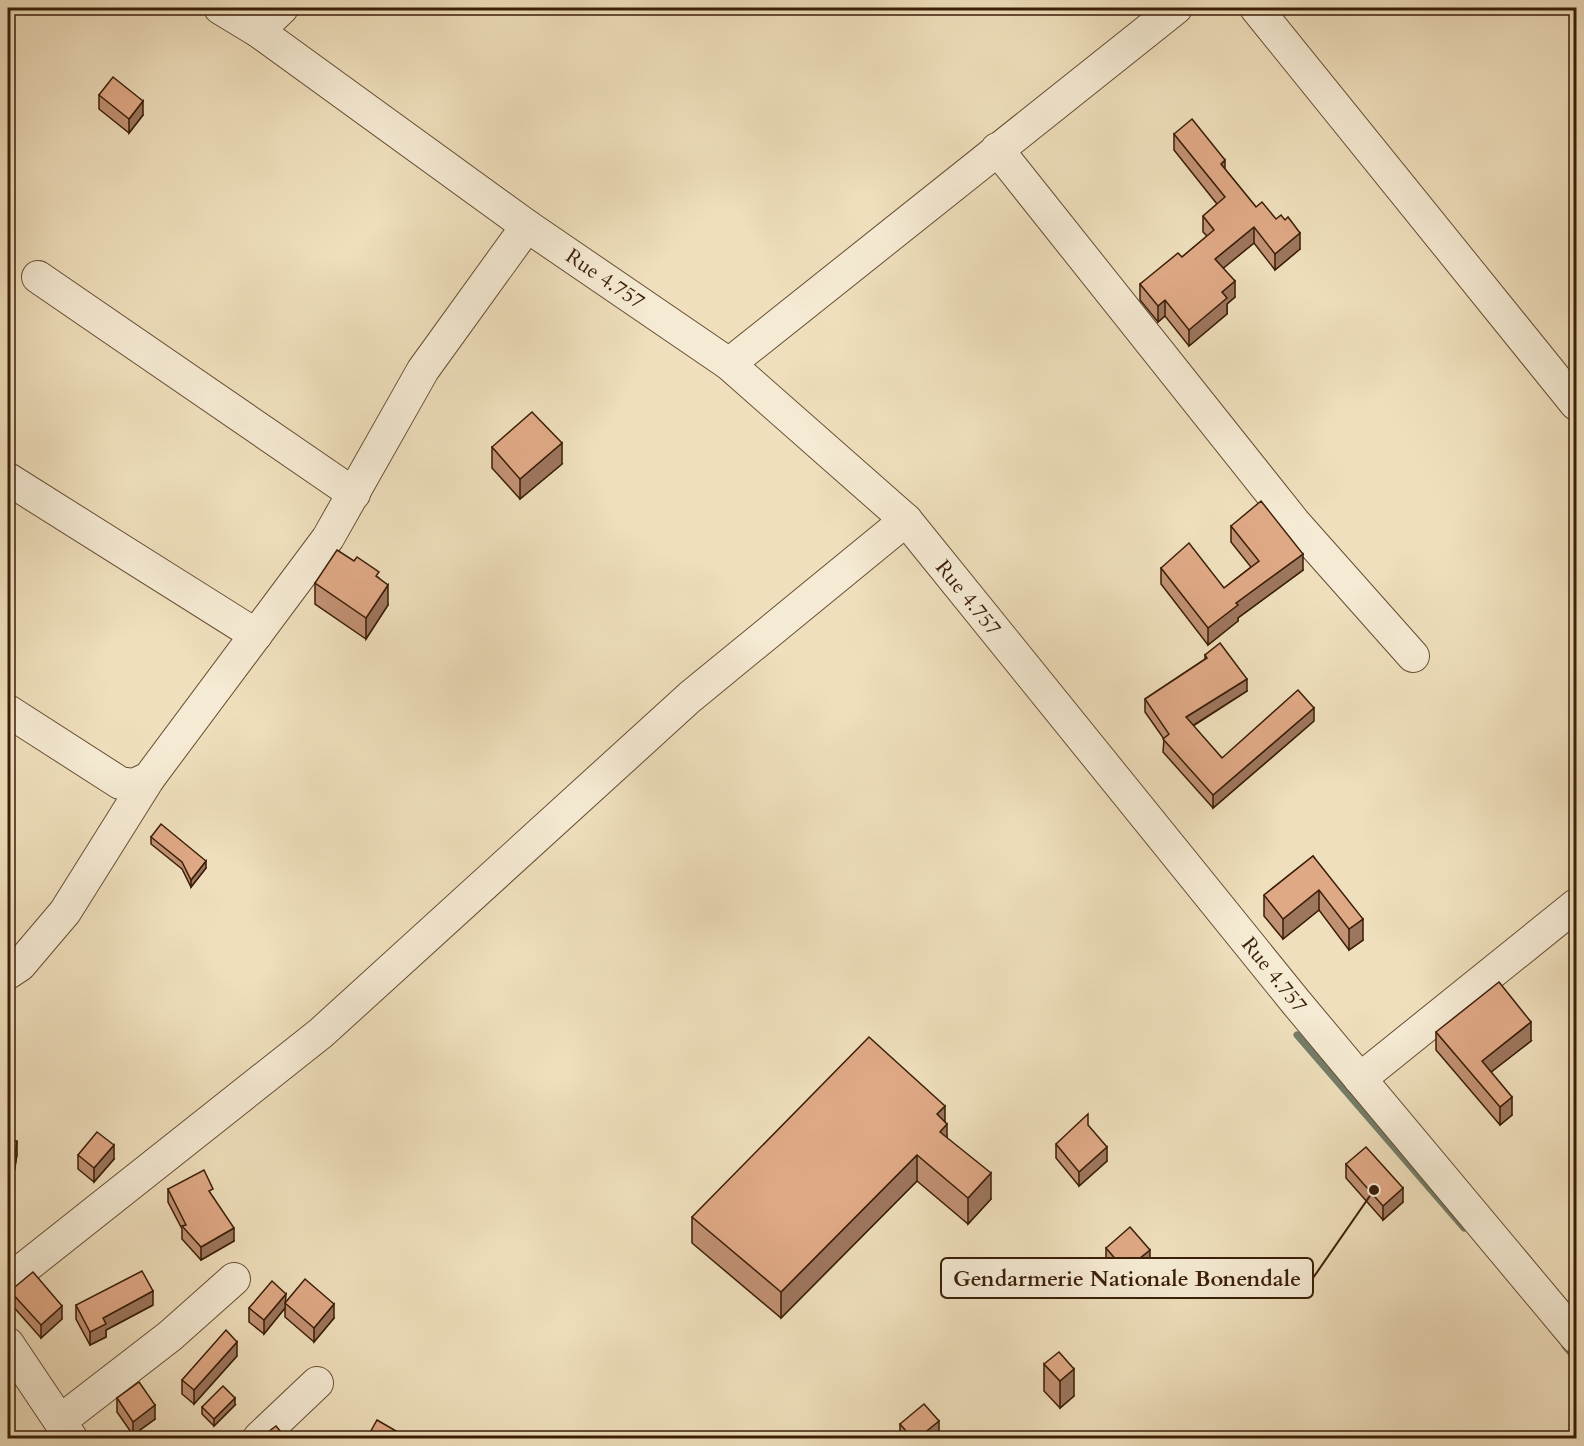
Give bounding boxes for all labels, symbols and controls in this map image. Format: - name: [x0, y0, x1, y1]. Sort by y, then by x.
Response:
- street label: Rue 4.757: [560, 242, 650, 316]
- street label: Rue 4.757: [929, 554, 1008, 642]
- street label: Rue 4.757: [1235, 931, 1314, 1019]
- callout: Gendarmerie Nationale Bonendale: [941, 1258, 1313, 1298]
- text: Gendarmerie Nationale Bonendale: [953, 1264, 1301, 1294]

